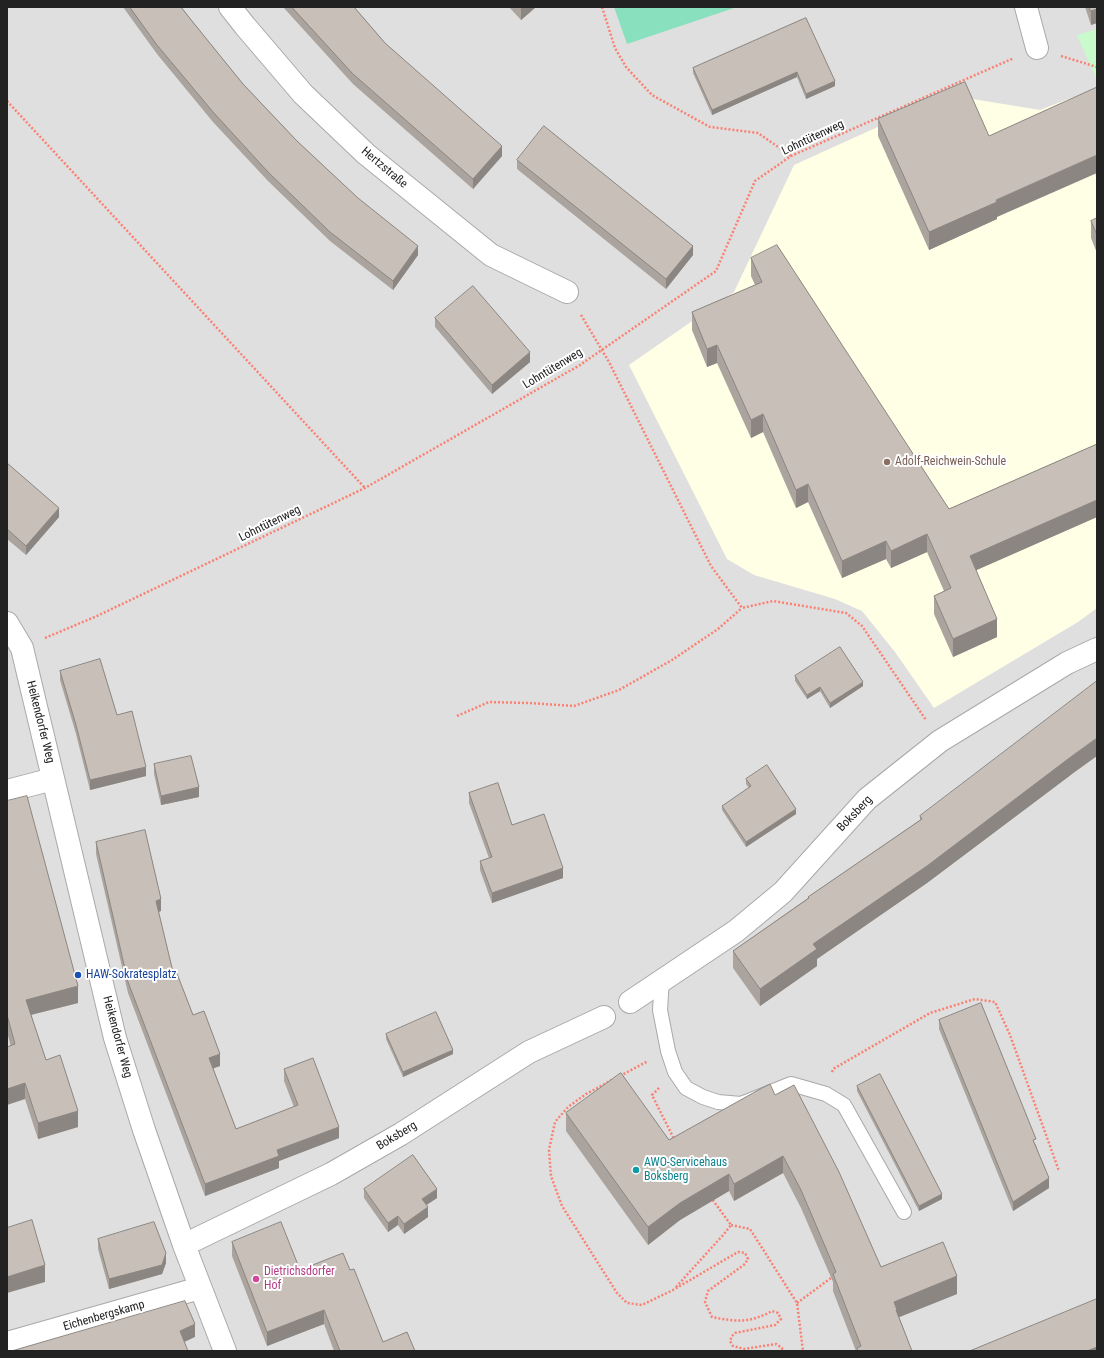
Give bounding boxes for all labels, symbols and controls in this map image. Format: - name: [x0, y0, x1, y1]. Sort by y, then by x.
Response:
- street label: Lohntütenweg: [780, 117, 846, 159]
- street label: Hertzstraße: [358, 145, 410, 191]
- street label: Lohntütenweg: [521, 346, 585, 392]
- place label: Adolf-Reichwein-Schule: [895, 455, 1006, 469]
- marker: Adolf-Reichwein-Schule: [882, 457, 892, 467]
- street label: Lohntütenweg: [237, 503, 303, 545]
- street label: Heikendorfer Weg: [23, 679, 57, 765]
- street label: Boksberg: [834, 793, 876, 835]
- place label: HAW-Sokratesplatz: [86, 968, 177, 982]
- marker: HAW-Sokratesplatz: [73, 970, 83, 980]
- street label: Heikendorfer Weg: [99, 994, 135, 1080]
- street label: Boksberg: [374, 1118, 420, 1154]
- place label: AWO-Servicehaus Boksberg: [644, 1156, 727, 1184]
- marker: AWO-Servicehaus Boksberg: [631, 1165, 641, 1175]
- place label: Dietrichsdorfer Hof: [264, 1265, 335, 1293]
- marker: Dietrichsdorfer Hof: [251, 1274, 261, 1284]
- street label: Eichenbergskamp: [62, 1297, 146, 1335]

